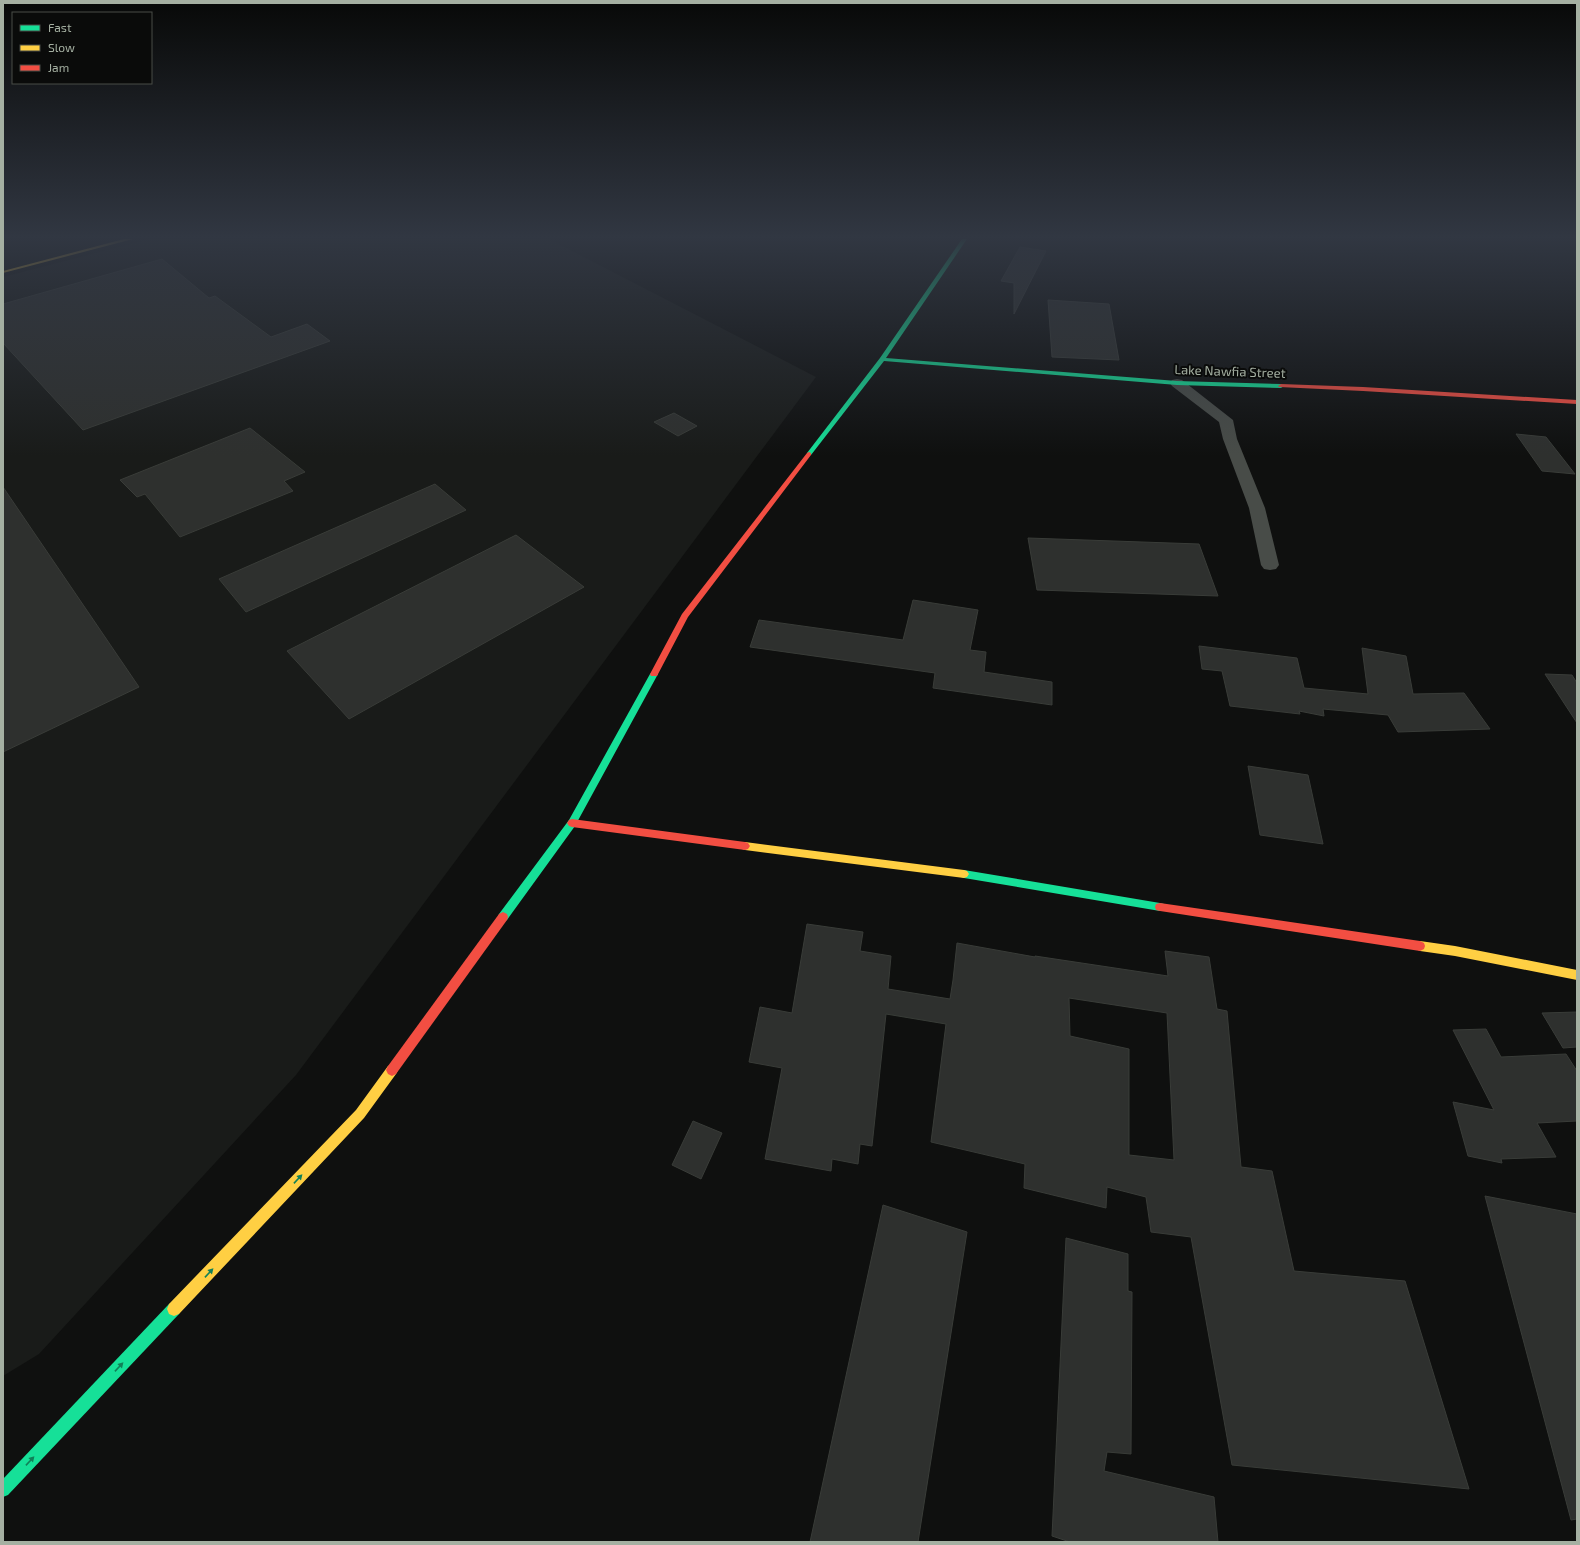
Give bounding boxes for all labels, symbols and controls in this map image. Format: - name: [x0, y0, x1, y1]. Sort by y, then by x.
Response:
- legend: [12, 12, 152, 84]
- text: Fast: [48, 20, 72, 34]
- text: Slow: [48, 40, 75, 54]
- text: Jam: [48, 60, 69, 74]
- street label: Lake Nawfia Street: [1174, 361, 1286, 381]
- one-way arrow: [293, 1174, 302, 1183]
- one-way arrow: [204, 1268, 214, 1278]
- one-way arrow: [115, 1362, 124, 1372]
- one-way arrow: [25, 1457, 34, 1466]

